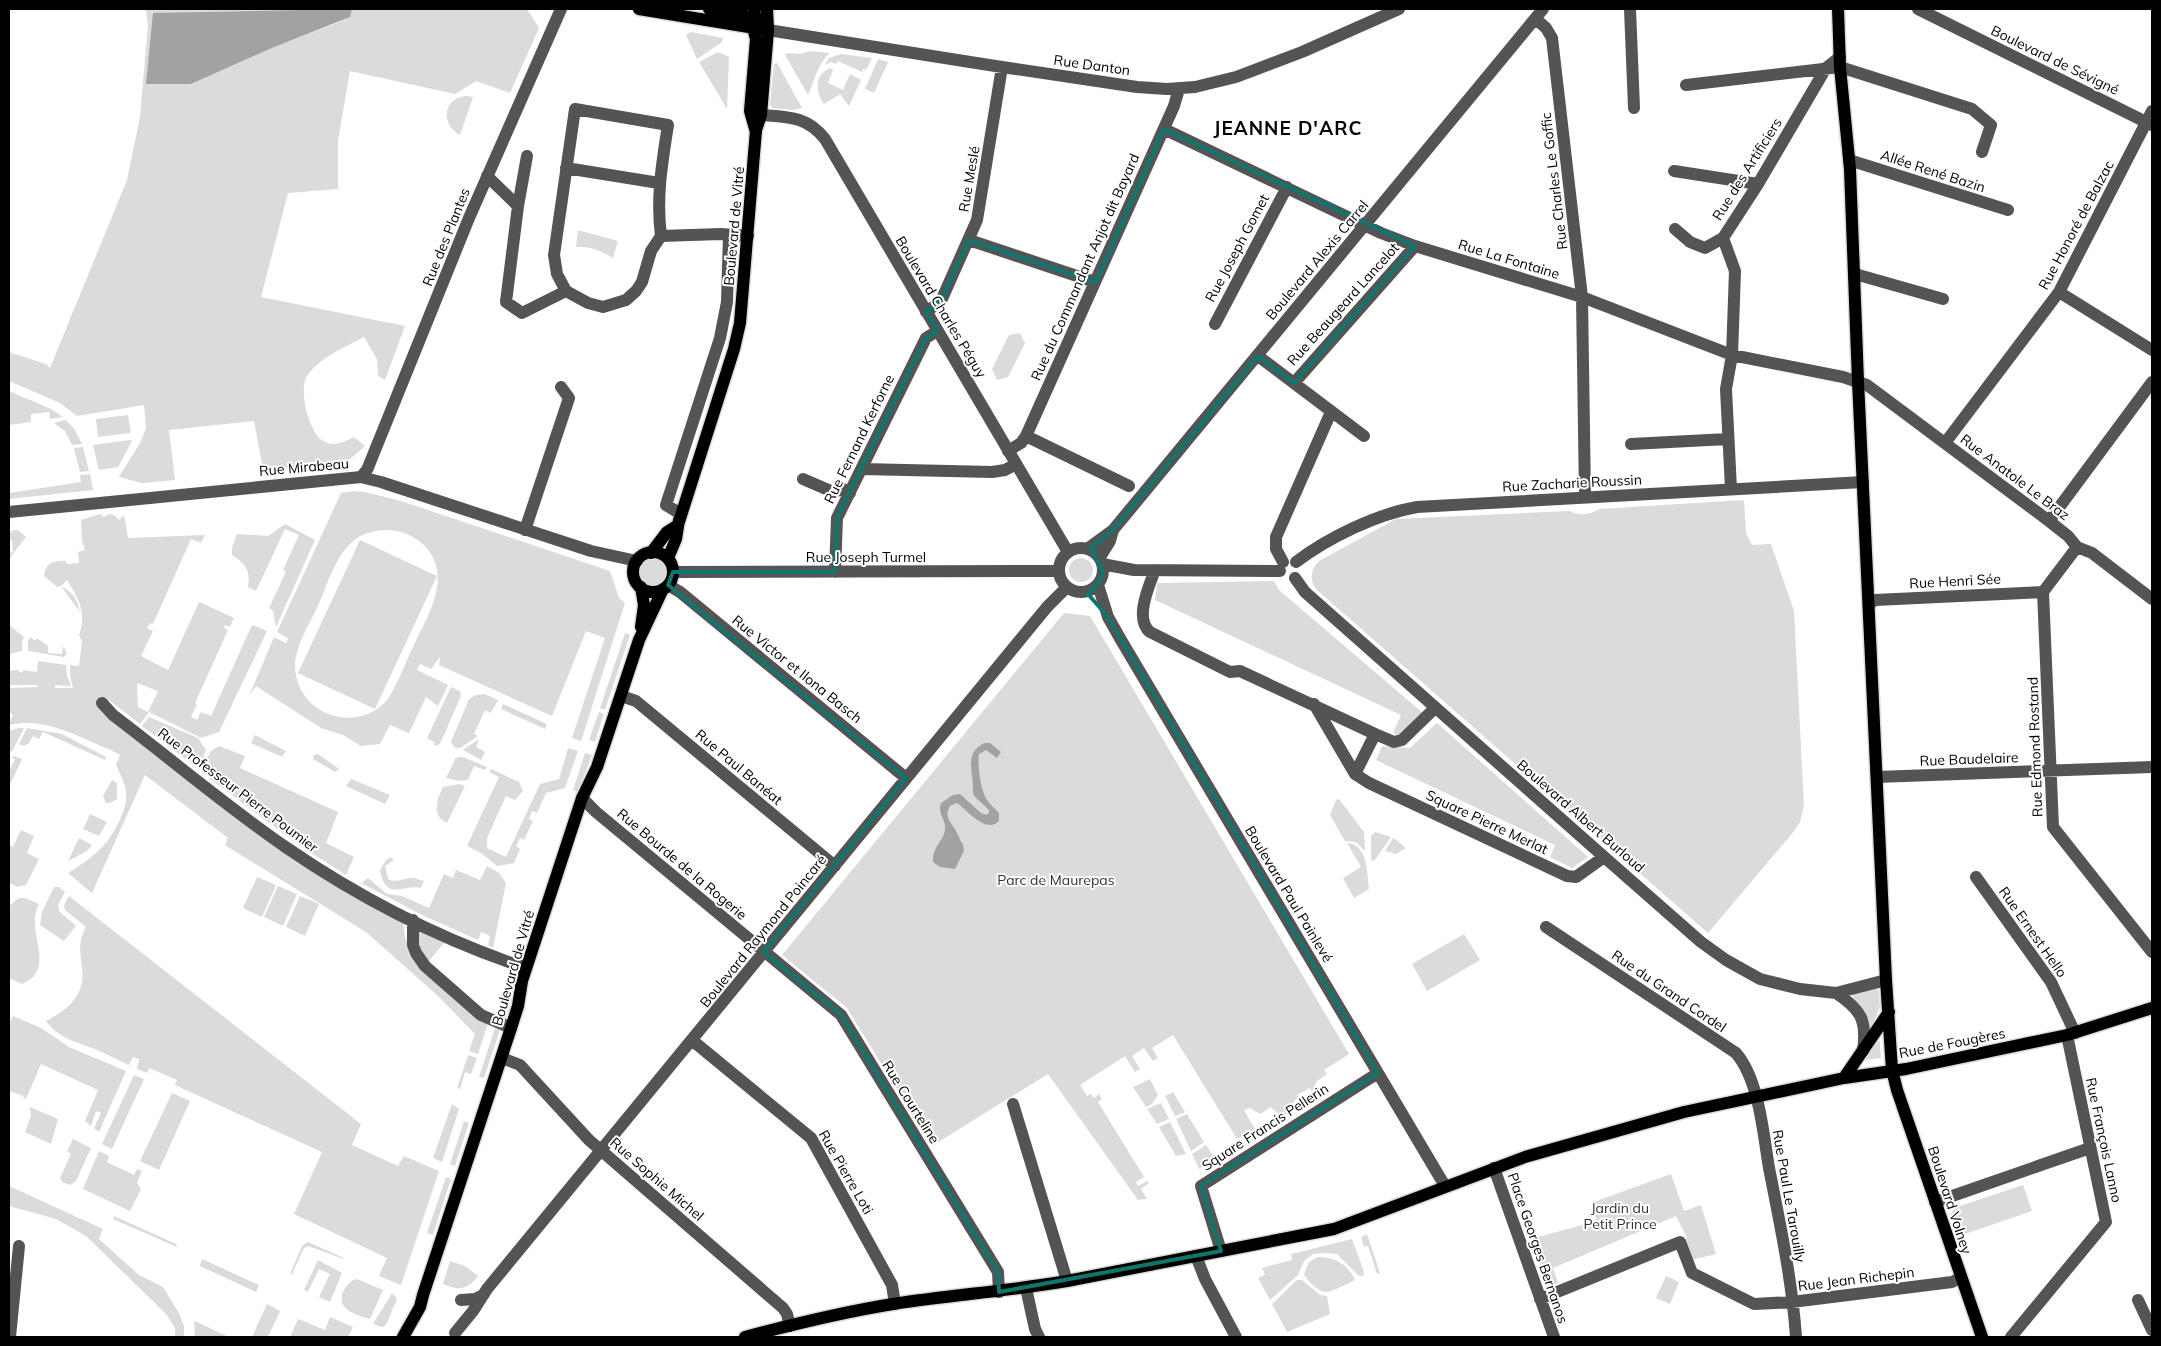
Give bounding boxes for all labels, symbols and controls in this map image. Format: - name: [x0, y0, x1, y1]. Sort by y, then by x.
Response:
- street label: Boulevard de Sévigné: [1988, 21, 2122, 99]
- street label: Rue Danton: [1053, 51, 1131, 79]
- street label: Rue Charles Le Goffic: [1537, 111, 1571, 251]
- street label: Rue des Artificiers: [1708, 114, 1786, 224]
- district label: JEANNE D'ARC: [1214, 116, 1363, 140]
- street label: Rue Meslé: [954, 145, 984, 213]
- street label: Allée René Bazin: [1878, 146, 1988, 196]
- street label: Rue du Commandant Anjot dit Bayard: [1027, 151, 1143, 383]
- street label: Rue Honoré de Balzac: [2034, 157, 2118, 293]
- street label: Boulevard de Vitré: [720, 166, 748, 286]
- street label: Rue des Plantes: [418, 185, 474, 289]
- street label: Rue Joseph Gomet: [1201, 191, 1273, 305]
- street label: Boulevard Alexis Carrel: [1262, 197, 1372, 323]
- street label: Boulevard Charles Péguy: [891, 233, 991, 382]
- street label: Rue La Fontaine: [1456, 235, 1562, 283]
- street label: Rue Beaugeard Lancelot: [1283, 239, 1403, 369]
- street label: Rue Fernand Kerforne: [820, 372, 898, 506]
- street label: Rue Anatole Le Braz: [1957, 430, 2073, 524]
- street label: Rue Mirabeau: [258, 454, 350, 480]
- street label: Rue Zacharie Roussin: [1502, 470, 1642, 496]
- street label: Rue Joseph Turmel: [806, 548, 926, 566]
- street label: Rue Henri Sée: [1909, 570, 2001, 592]
- street label: Rue Victor et Ilona Basch: [728, 611, 866, 727]
- street label: Rue Edmond Rostand: [2024, 676, 2046, 818]
- street label: Rue Professeur Pierre Poumier: [154, 724, 322, 857]
- street label: Rue Paul Banéat: [692, 725, 786, 809]
- street label: Rue Baudelaire: [1919, 748, 2019, 770]
- street label: Boulevard Albert Burloud: [1513, 756, 1649, 876]
- street label: Square Pierre Merlat: [1423, 786, 1551, 858]
- street label: Rue Bourde de la Rogerie: [613, 804, 751, 924]
- street label: Boulevard Paul Painlevé: [1241, 823, 1337, 965]
- street label: Boulevard Raymond Poincaré: [696, 851, 830, 1011]
- park label: Parc de Maurepas: [997, 871, 1115, 889]
- street label: Rue Ernest Hello: [1995, 883, 2071, 981]
- street label: Boulevard de Vitré: [488, 908, 538, 1028]
- street label: Rue du Grand Cordel: [1608, 946, 1730, 1036]
- street label: Rue de Fougères: [1897, 1024, 2007, 1062]
- street label: Rue Courteline: [878, 1057, 944, 1147]
- street label: Rue François Lanno: [2082, 1076, 2126, 1204]
- street label: Square Francis Pellerin: [1198, 1079, 1332, 1175]
- street label: Rue Pierre Loti: [815, 1127, 877, 1217]
- street label: Rue Paul Le Tarouilly: [1768, 1128, 1810, 1264]
- street label: Rue Sophie Michel: [606, 1133, 708, 1225]
- street label: Boulevard Volney: [1924, 1144, 1976, 1257]
- street label: Place Georges Bernanos: [1504, 1170, 1572, 1326]
- park label: Jardin du Petit Prince: [1583, 1199, 1657, 1233]
- street label: Rue Jean Richepin: [1797, 1263, 1915, 1295]

